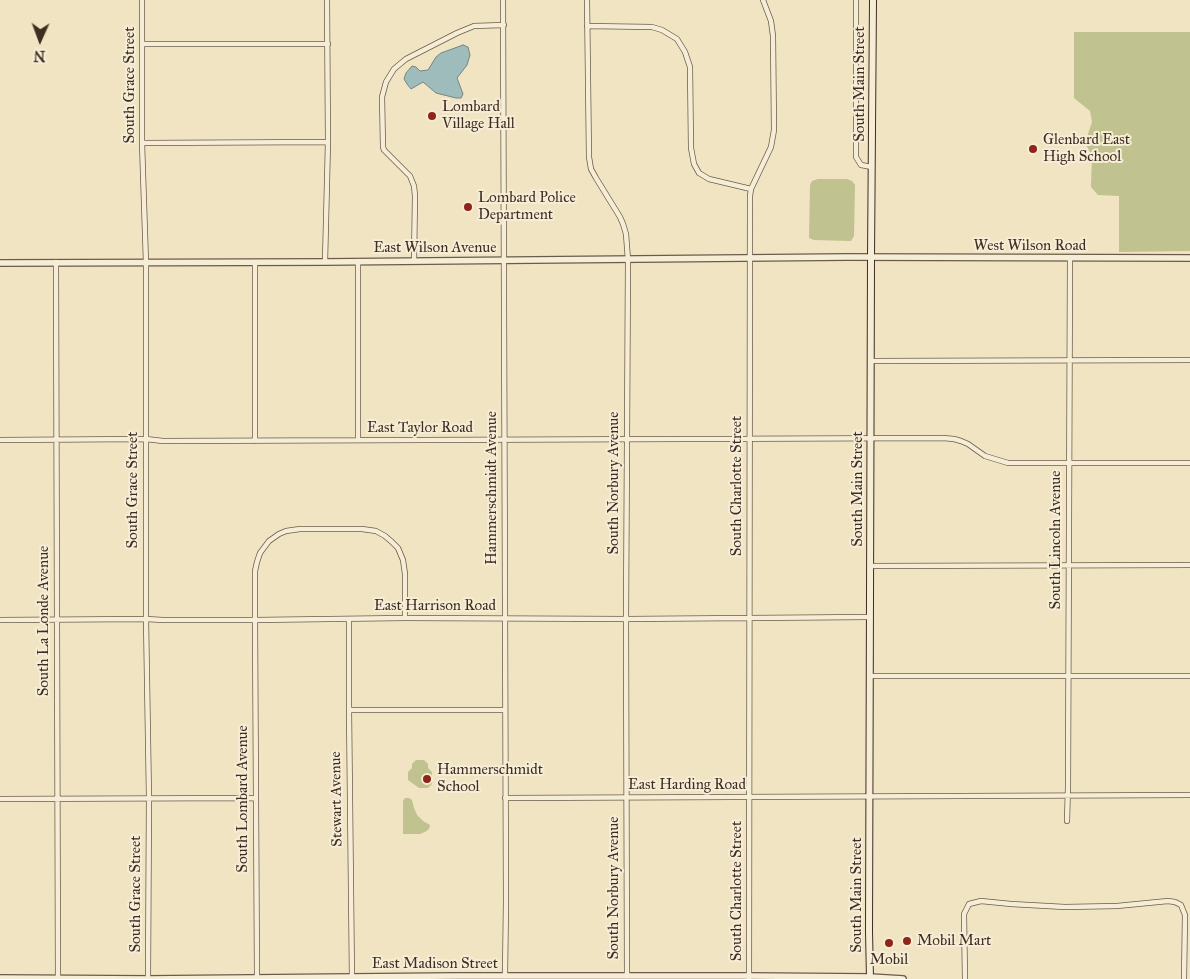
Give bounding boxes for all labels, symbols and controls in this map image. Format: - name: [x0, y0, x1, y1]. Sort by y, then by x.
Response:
- north arrow: [15, 15, 65, 65]
- street label: South Grace Street: [121, 26, 139, 144]
- street label: South Main Street: [851, 26, 869, 142]
- text: N: [33, 47, 46, 64]
- place label: Lombard Village Hall: [442, 98, 515, 133]
- marker: Lombard Village Hall: [426, 110, 438, 122]
- place label: Glenbard East High School: [1043, 131, 1130, 166]
- marker: Glenbard East High School: [1027, 143, 1039, 155]
- place label: Lombard Police Department: [478, 189, 576, 224]
- marker: Lombard Police Department: [462, 201, 474, 213]
- street label: West Wilson Road: [974, 237, 1086, 255]
- street label: East Wilson Avenue: [373, 239, 497, 257]
- street label: Hammerschmidt Avenue: [483, 411, 501, 565]
- street label: South Norbury Avenue: [605, 411, 623, 555]
- street label: South Charlotte Street: [728, 416, 746, 556]
- street label: East Taylor Road: [367, 419, 473, 437]
- street label: South Grace Street: [124, 431, 142, 549]
- street label: South Main Street: [849, 431, 867, 547]
- street label: South Lincoln Avenue: [1047, 471, 1065, 609]
- street label: South La Londe Avenue: [35, 546, 53, 696]
- street label: East Harrison Road: [374, 597, 496, 615]
- street label: South Lombard Avenue: [234, 725, 252, 873]
- street label: Stewart Avenue: [327, 751, 347, 847]
- place label: Hammerschmidt School: [437, 761, 543, 796]
- marker: Hammerschmidt School: [421, 773, 433, 785]
- street label: East Harding Road: [628, 776, 746, 794]
- street label: South Norbury Avenue: [605, 816, 623, 960]
- street label: South Charlotte Street: [728, 821, 746, 961]
- street label: South Grace Street: [127, 835, 145, 953]
- street label: South Main Street: [848, 837, 866, 953]
- place label: Mobil Mart: [917, 932, 991, 950]
- marker: Mobil Mart: [901, 935, 913, 947]
- marker: Mobil: [883, 937, 895, 949]
- place label: Mobil: [870, 951, 908, 969]
- street label: East Madison Street: [372, 955, 498, 973]

